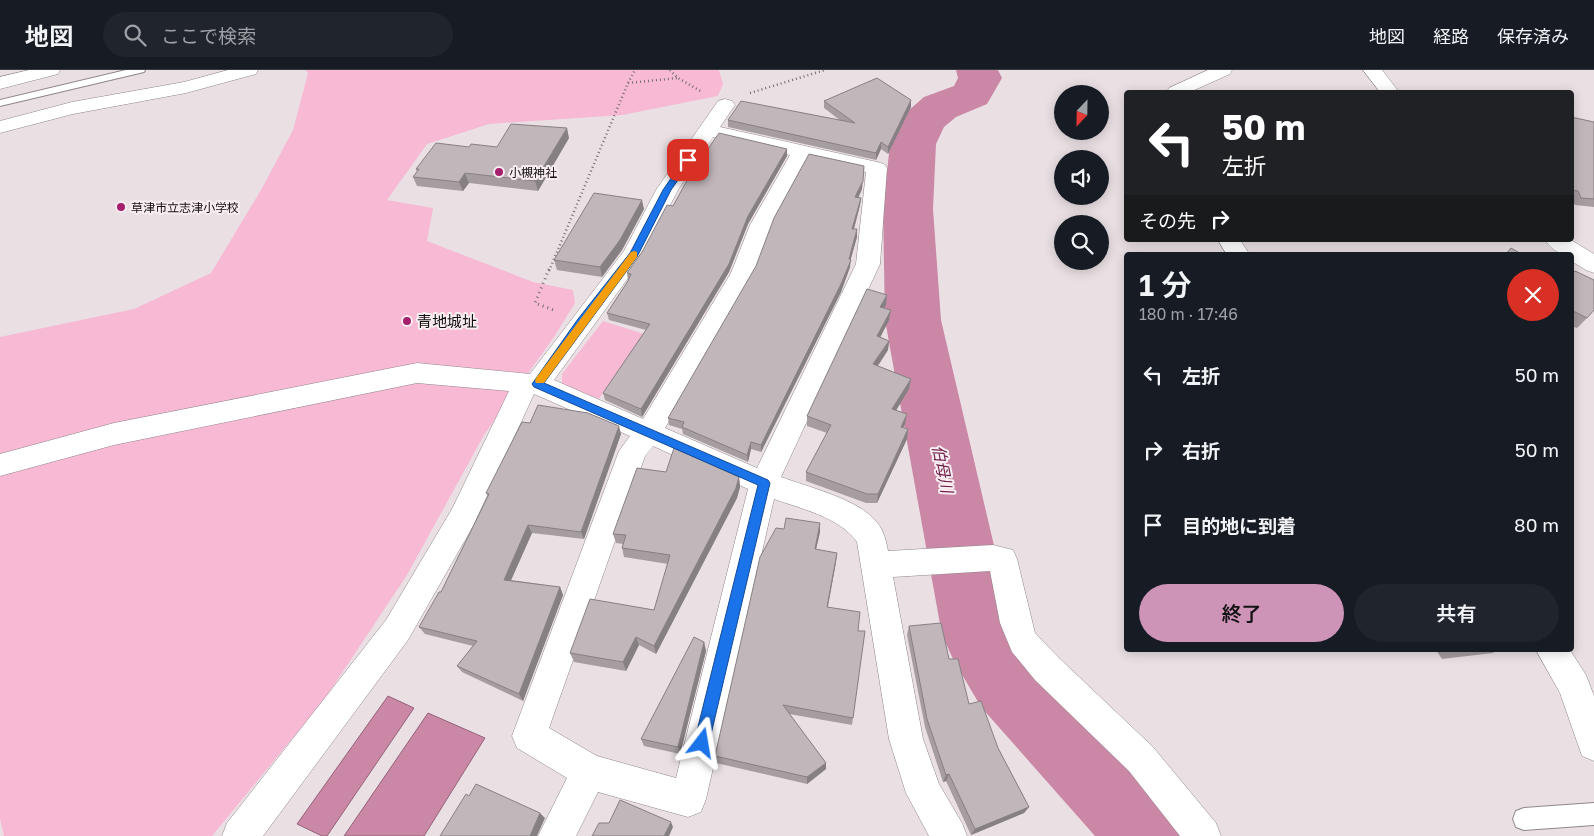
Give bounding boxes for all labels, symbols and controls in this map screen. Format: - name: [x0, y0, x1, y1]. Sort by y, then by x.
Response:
- search box: [103, 12, 453, 57]
- text: 地図: [25, 21, 73, 50]
- icon: search: [121, 21, 149, 49]
- text: ここで検索: [161, 24, 256, 47]
- text: 地図: [1369, 25, 1405, 47]
- text: 経路: [1433, 25, 1469, 47]
- text: 保存済み: [1497, 25, 1569, 47]
- north arrow: [1054, 85, 1109, 140]
- map controls: [1054, 85, 1109, 270]
- text: 50 m: [1222, 106, 1305, 148]
- icon: left: [1139, 110, 1204, 175]
- pin: [667, 139, 709, 181]
- icon: arrive: [674, 146, 702, 174]
- button: sound: [1054, 150, 1109, 205]
- text: 左折: [1222, 152, 1266, 179]
- place label: 小槻神社: [509, 165, 557, 180]
- marker: 小槻神社: [493, 166, 505, 178]
- place label: 草津市立志津小学校: [131, 200, 239, 215]
- marker: 草津市立志津小学校: [115, 201, 127, 213]
- icon: right: [1206, 205, 1234, 233]
- text: その先: [1139, 209, 1196, 232]
- button: search: [1054, 215, 1109, 270]
- text: 1 分: [1139, 267, 1192, 303]
- button: close: [1507, 269, 1559, 321]
- text: 180 m · 17:46: [1139, 304, 1238, 324]
- place label: 青地城址: [417, 312, 477, 330]
- marker: 青地城址: [401, 315, 413, 327]
- icon: left: [1139, 361, 1167, 389]
- text: 50 m: [1515, 363, 1559, 386]
- text: 左折: [1182, 364, 1220, 387]
- icon: right: [1139, 436, 1167, 464]
- text: 50 m: [1515, 438, 1559, 461]
- text: 右折: [1182, 439, 1220, 462]
- water label: 伯母川: [929, 444, 958, 496]
- icon: arrive: [1139, 511, 1167, 539]
- text: 80 m: [1514, 513, 1559, 536]
- text: 目的地に到着: [1182, 514, 1296, 537]
- button: 終了: [1139, 584, 1344, 642]
- button: 共有: [1354, 584, 1559, 642]
- position arrow: [675, 716, 727, 768]

